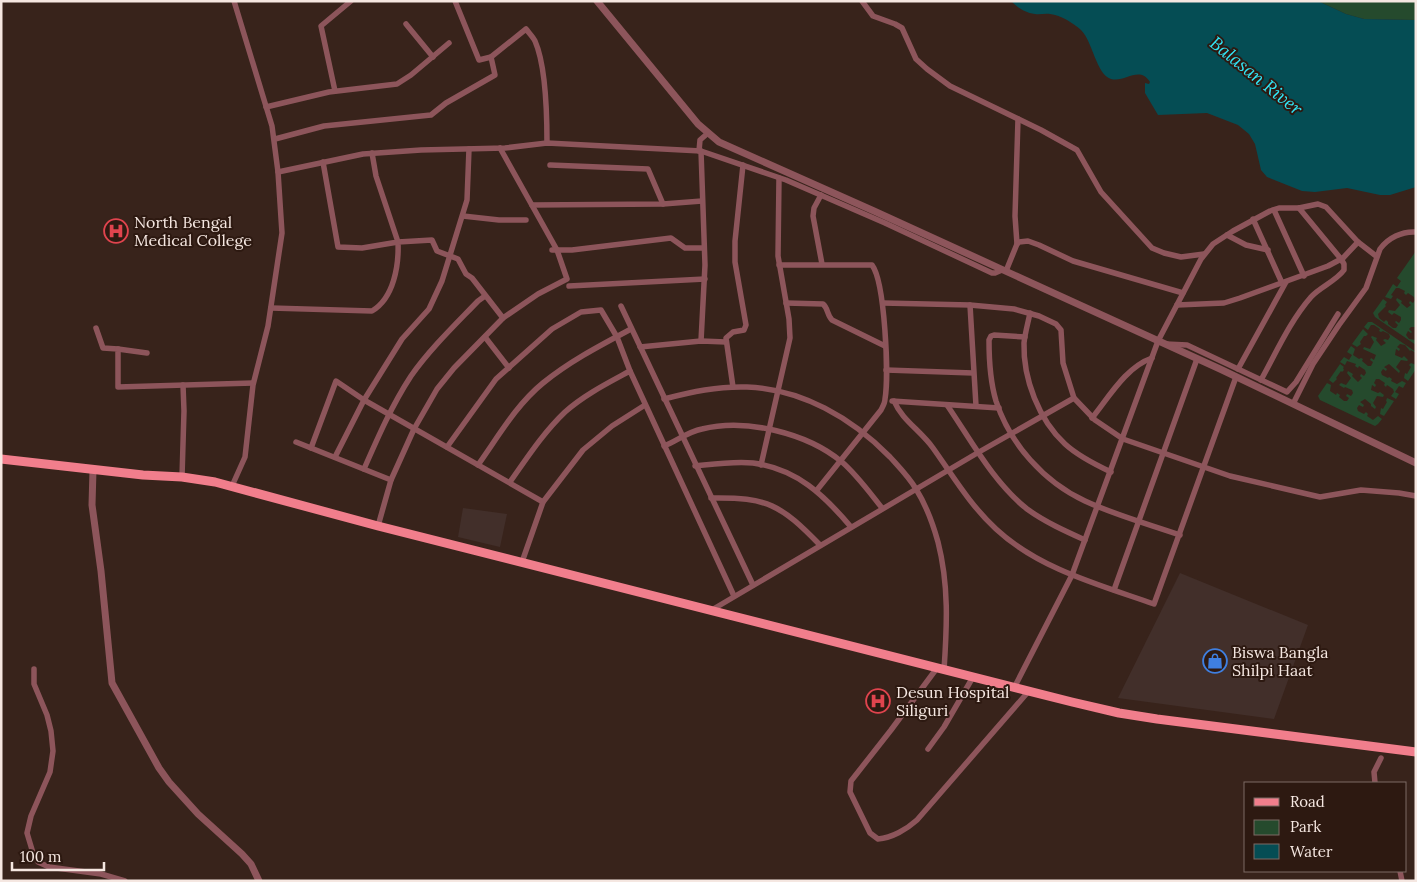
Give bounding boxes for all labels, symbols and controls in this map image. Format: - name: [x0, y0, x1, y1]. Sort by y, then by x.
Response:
- water label: Balasan River: [1205, 31, 1308, 121]
- place label: North Bengal Medical College: [134, 212, 252, 250]
- hospital icon: North Bengal Medical College: [103, 218, 129, 244]
- place label: Biswa Bangla Shilpi Haat: [1232, 642, 1329, 680]
- shop icon: Biswa Bangla Shilpi Haat: [1202, 648, 1228, 674]
- place label: Desun Hospital Siliguri: [896, 682, 1009, 720]
- hospital icon: Desun Hospital Siliguri: [865, 688, 891, 714]
- legend: [1244, 782, 1407, 872]
- text: Road: [1290, 792, 1325, 811]
- text: Park: [1290, 817, 1321, 836]
- scale bar: [12, 840, 105, 872]
- text: Water: [1290, 842, 1333, 861]
- text: 100 m: [20, 847, 61, 866]

